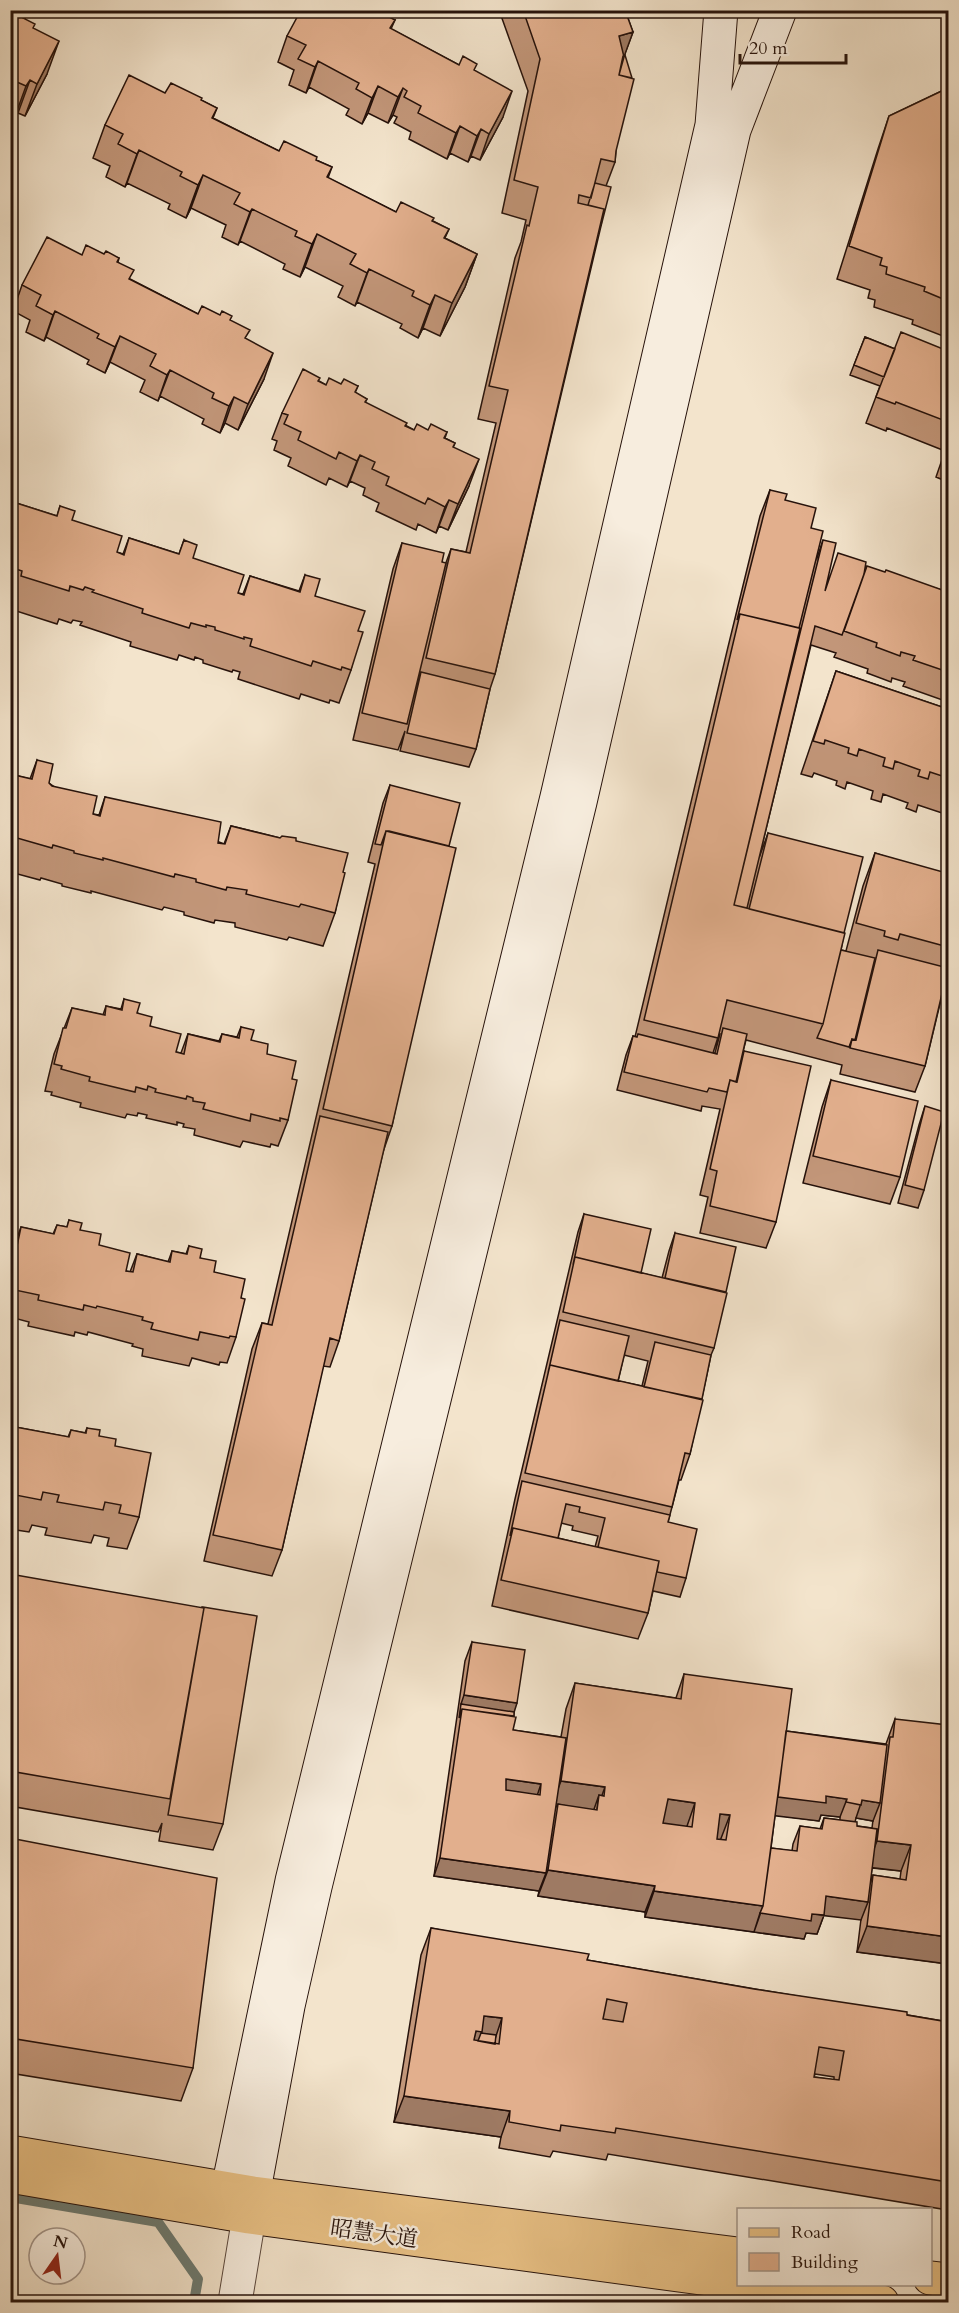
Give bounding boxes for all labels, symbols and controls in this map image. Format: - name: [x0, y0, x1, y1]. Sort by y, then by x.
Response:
- scale bar: [740, 27, 846, 65]
- text: 20 m: [749, 36, 788, 61]
- legend: [737, 2208, 932, 2286]
- street label: 昭慧大道: [328, 2213, 420, 2255]
- text: Road: [791, 2220, 831, 2245]
- north arrow: [27, 2226, 87, 2286]
- text: N: [51, 2230, 70, 2255]
- text: Building: [791, 2250, 859, 2275]

